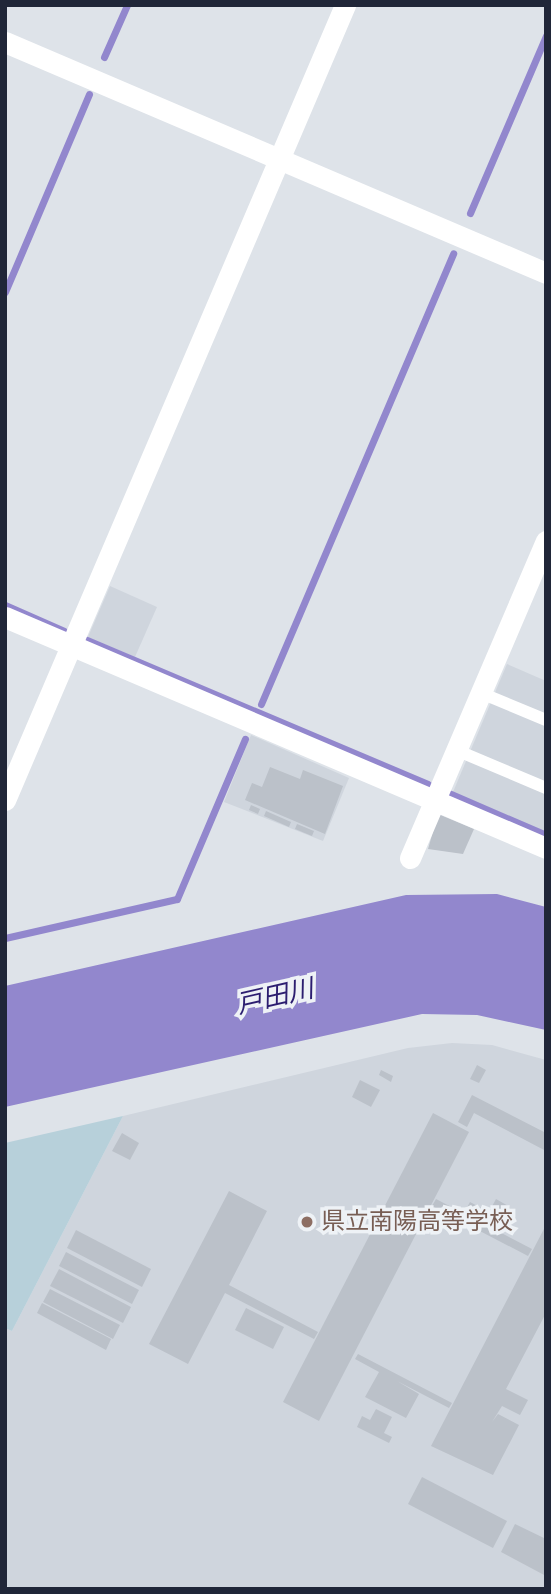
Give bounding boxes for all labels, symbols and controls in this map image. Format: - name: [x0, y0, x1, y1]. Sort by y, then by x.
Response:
- water label: 戸田川: [233, 973, 317, 1021]
- place label: 県立南陽高等学校: [321, 1208, 513, 1236]
- marker: 県立南陽高等学校: [299, 1214, 315, 1230]

